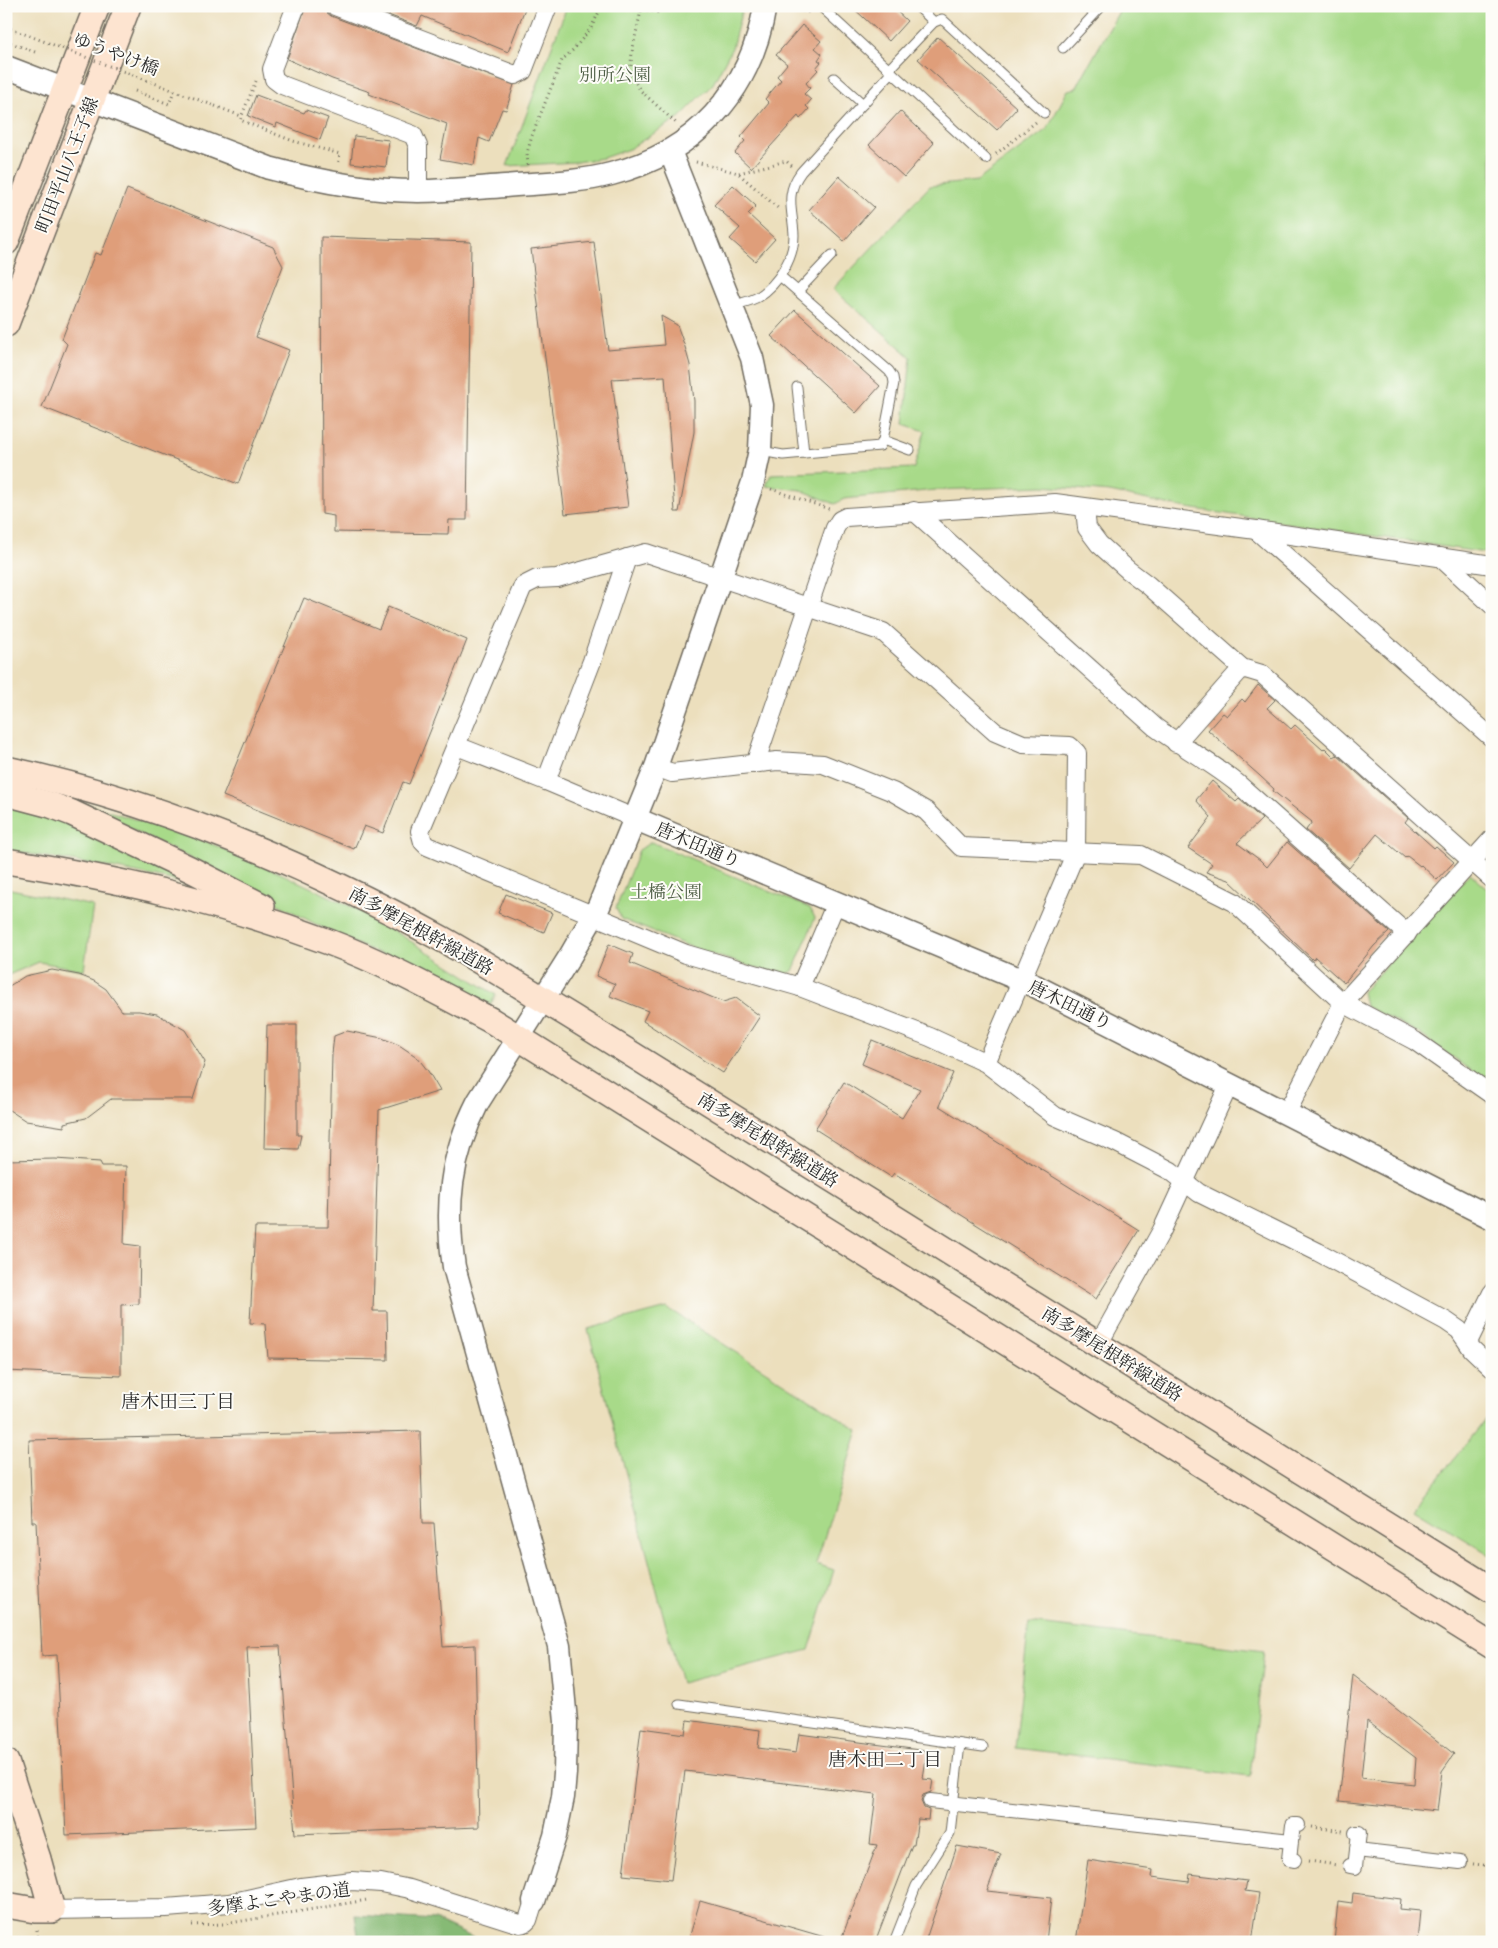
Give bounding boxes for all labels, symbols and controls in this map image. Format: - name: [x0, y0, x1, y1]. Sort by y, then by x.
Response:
- street label: ゆうやけ橋: [70, 28, 162, 80]
- park label: 別所公園: [579, 64, 651, 86]
- street label: 町田平山八王子線: [31, 94, 103, 236]
- street label: 唐木田通り: [652, 817, 744, 873]
- park label: 土橋公園: [630, 881, 702, 903]
- street label: 南多摩尾根幹線道路: [345, 882, 497, 980]
- street label: 唐木田通り: [1025, 975, 1115, 1035]
- street label: 南多摩尾根幹線道路: [693, 1088, 843, 1192]
- street label: 南多摩尾根幹線道路: [1037, 1302, 1187, 1406]
- district label: 唐木田三丁目: [121, 1390, 235, 1413]
- district label: 唐木田二丁目: [828, 1748, 942, 1771]
- street label: 多摩よこやまの道: [206, 1878, 352, 1920]

